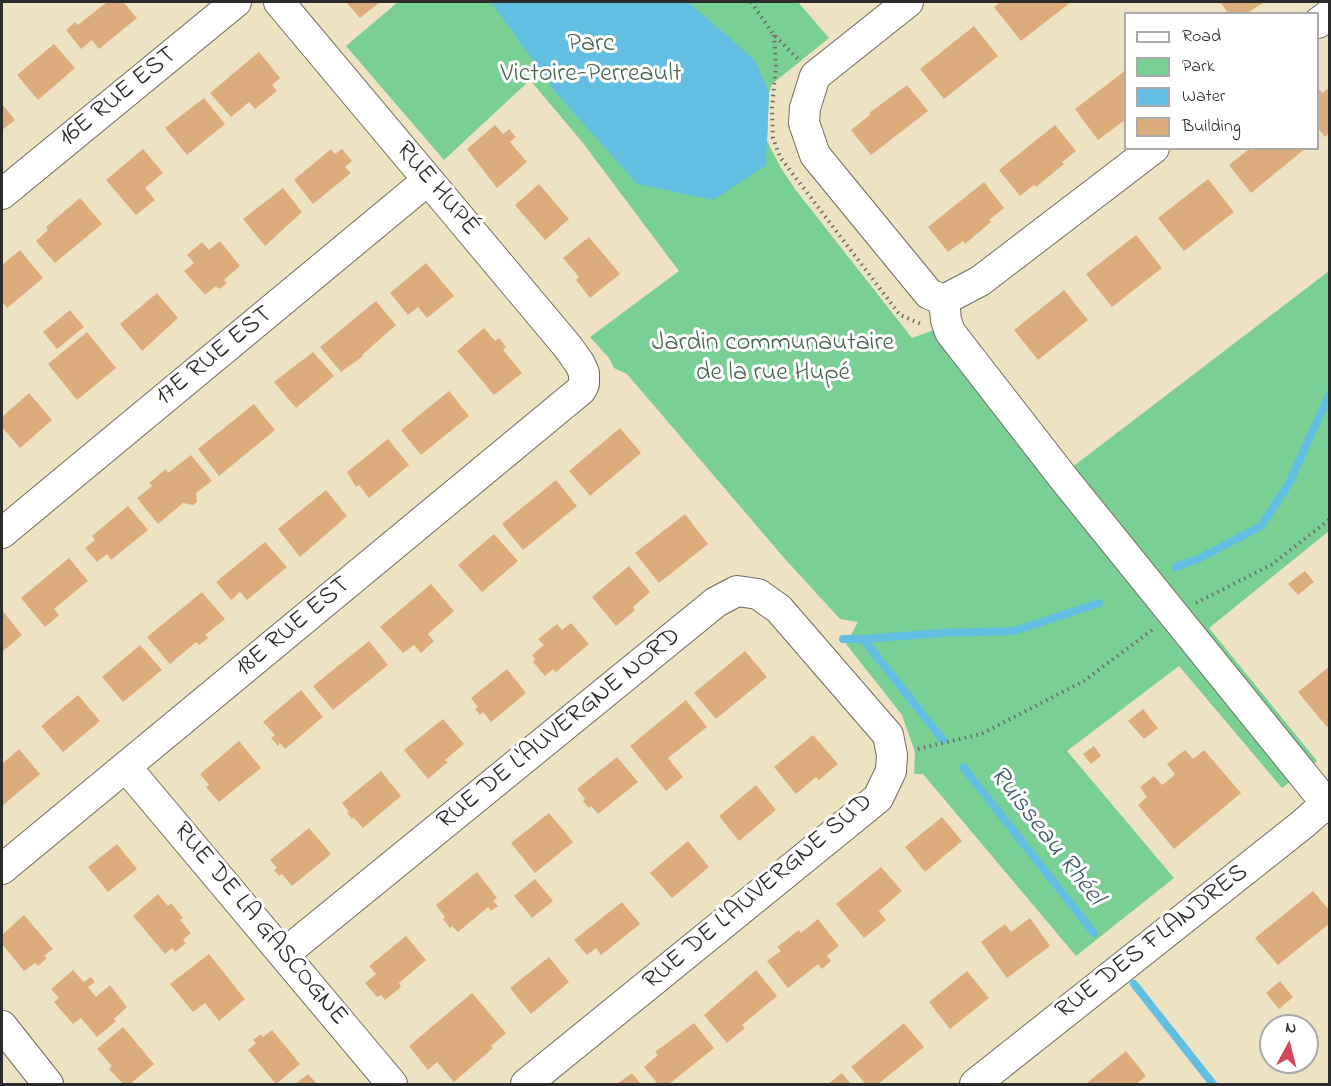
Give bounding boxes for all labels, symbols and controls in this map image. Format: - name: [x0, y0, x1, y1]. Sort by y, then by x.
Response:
- legend: [1124, 12, 1319, 150]
- text: Road: [1182, 24, 1221, 50]
- park label: Parc Victoire-Perreault: [501, 30, 681, 92]
- street label: 16E RUE EST: [54, 41, 184, 155]
- text: Park: [1182, 54, 1215, 80]
- text: Water: [1182, 84, 1225, 110]
- text: Building: [1182, 114, 1241, 140]
- street label: RUE HUPÉ: [387, 136, 485, 244]
- street label: 17E RUE EST: [150, 300, 280, 414]
- park label: Jardin communautaire de la rue Hupé: [652, 329, 894, 390]
- street label: 18E RUE EST: [230, 571, 358, 685]
- street label: RUE DE L'AUVERGNE NORD: [432, 622, 688, 838]
- water label: Ruisseau Rhéel: [981, 761, 1109, 913]
- street label: RUE DE L'AUVERGNE SUD: [638, 788, 880, 998]
- street label: RUE DE LA GASCOGNE: [165, 817, 353, 1033]
- street label: RUE DES FLANDRES: [1051, 858, 1255, 1028]
- north arrow: [1259, 1014, 1319, 1074]
- text: N: [1284, 1016, 1298, 1041]

